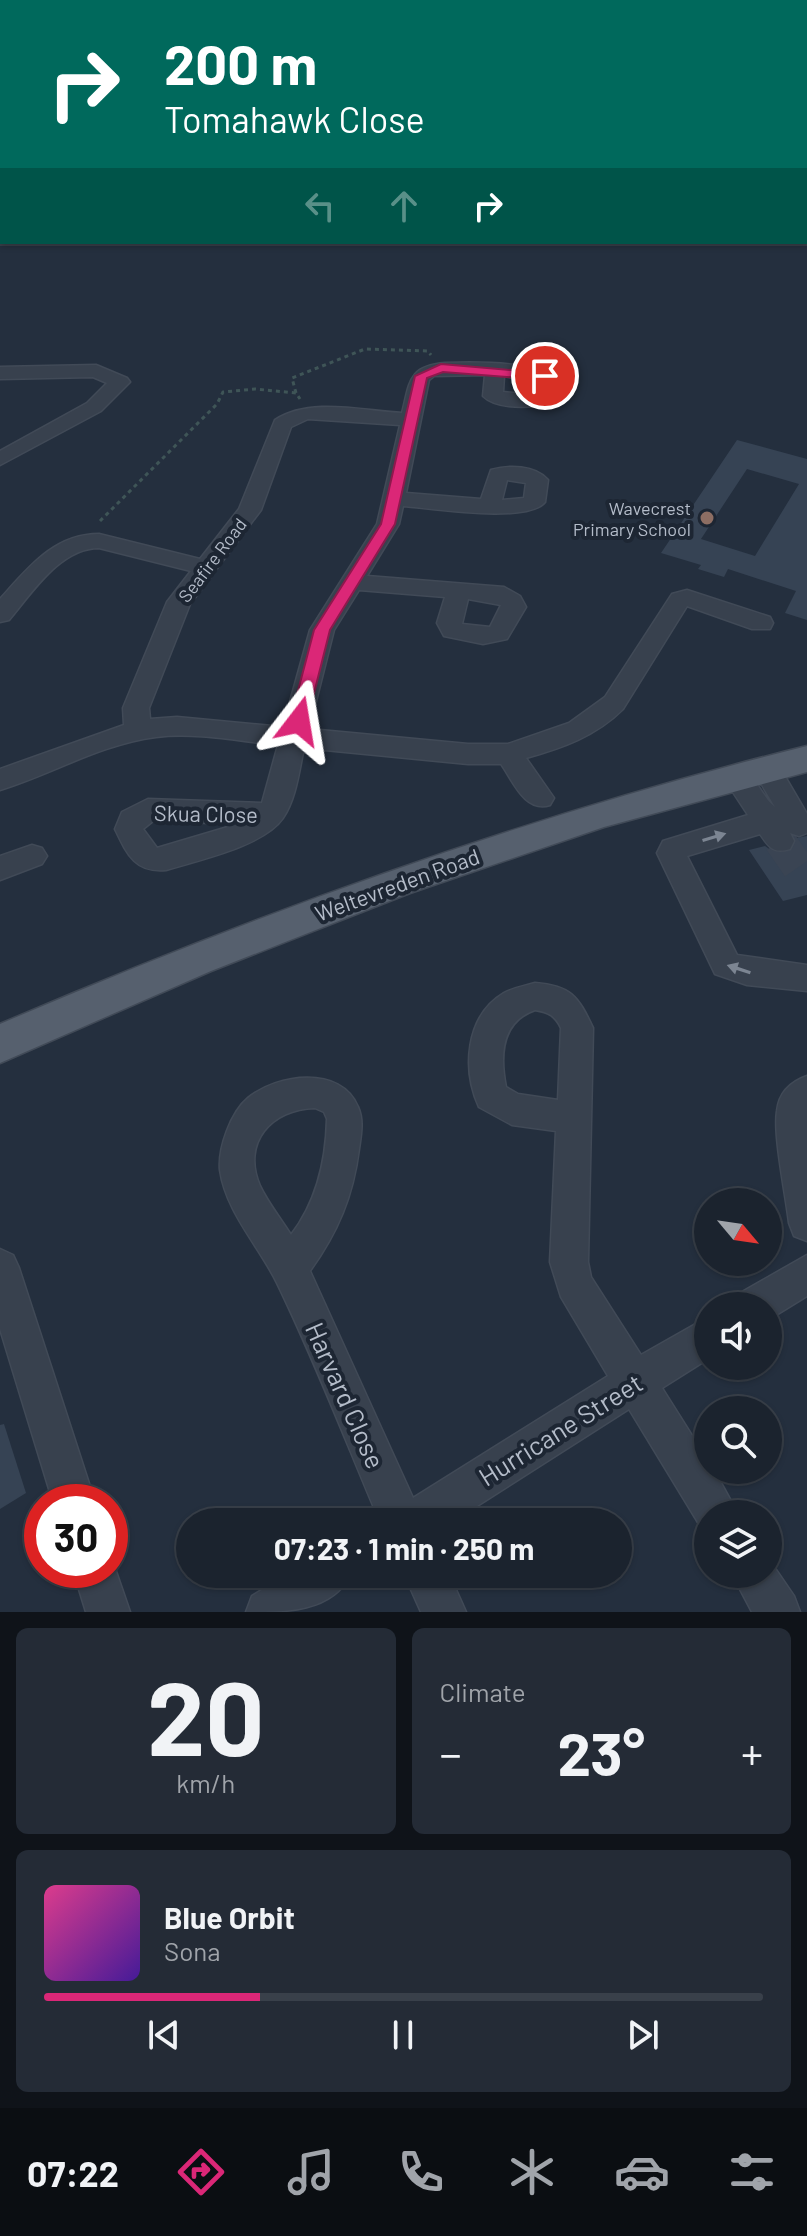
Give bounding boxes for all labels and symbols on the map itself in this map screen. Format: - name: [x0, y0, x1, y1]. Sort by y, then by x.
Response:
- pin: [511, 342, 579, 410]
- place label: Wavecrest Primary School: [573, 497, 691, 540]
- marker: Wavecrest Primary School: [698, 509, 716, 527]
- street label: Seafire Road: [173, 514, 251, 606]
- position arrow: [257, 679, 341, 763]
- street label: Skua Close: [154, 799, 258, 827]
- one-way arrow: [702, 830, 726, 843]
- street label: Weltevreden Road: [311, 842, 483, 926]
- one-way arrow: [727, 962, 751, 974]
- north arrow: [694, 1188, 782, 1276]
- street label: Harvard Close: [300, 1317, 392, 1473]
- street label: Hurricane Street: [472, 1366, 648, 1492]
- speed limit sign: 30: [24, 1484, 128, 1588]

